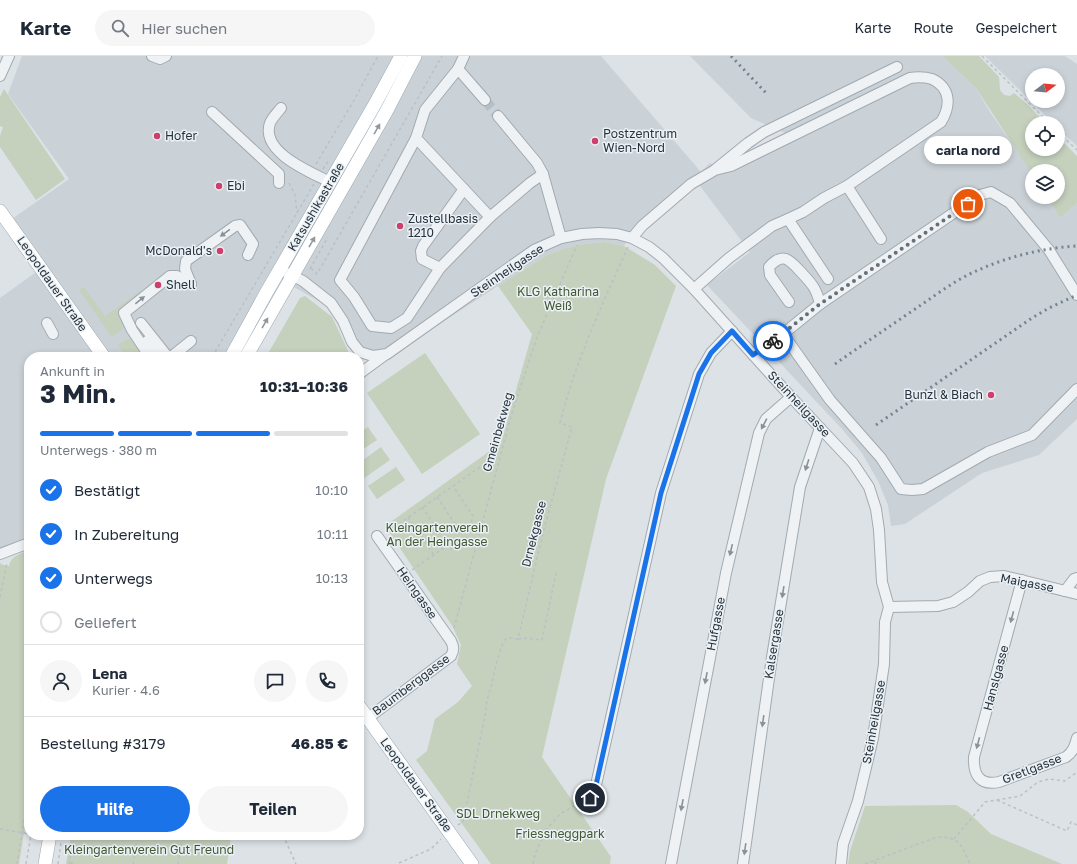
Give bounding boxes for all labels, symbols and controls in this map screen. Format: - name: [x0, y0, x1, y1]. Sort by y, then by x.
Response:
- search box: [95, 10, 375, 46]
- text: Karte: [20, 16, 71, 39]
- icon: search: [109, 17, 131, 39]
- text: Hier suchen: [141, 19, 227, 37]
- text: Karte: [855, 19, 891, 36]
- text: Route: [913, 19, 953, 36]
- text: Gespeichert: [975, 19, 1057, 36]
- north arrow: [1025, 68, 1065, 108]
- map controls: [1025, 68, 1065, 204]
- button: locate: [1025, 116, 1065, 156]
- one-way arrow: [373, 123, 380, 135]
- place label: Postzentrum Wien-Nord: [603, 126, 677, 155]
- place label: Hofer: [165, 128, 197, 143]
- marker: Hofer: [152, 131, 162, 141]
- marker: Postzentrum Wien-Nord: [590, 136, 600, 146]
- callout: carla nord: [924, 136, 1012, 164]
- text: carla nord: [936, 142, 1000, 158]
- street label: Katsushikastraße: [284, 160, 347, 254]
- button: layers: [1025, 164, 1065, 204]
- place label: Ebi: [227, 178, 245, 193]
- marker: Ebi: [214, 181, 224, 191]
- pin: [951, 187, 985, 221]
- icon: bag: [957, 193, 979, 215]
- place label: Zustellbasis 1210: [408, 211, 478, 240]
- marker: Zustellbasis 1210: [395, 221, 405, 231]
- one-way arrow: [219, 229, 230, 237]
- street label: Leopoldauer Straße: [14, 233, 91, 334]
- one-way arrow: [309, 236, 316, 247]
- street label: Steinheilgasse: [467, 241, 546, 301]
- place label: McDonald's: [145, 243, 212, 258]
- marker: McDonald's: [215, 246, 225, 256]
- place label: Shell: [166, 277, 196, 292]
- marker: Shell: [153, 280, 163, 290]
- park label: KLG Katharina Weiß: [517, 284, 599, 313]
- one-way arrow: [135, 296, 146, 304]
- one-way arrow: [262, 317, 269, 329]
- courier: [753, 321, 793, 361]
- icon: bike: [762, 330, 784, 352]
- text: Ankunft in: [40, 363, 105, 379]
- street label: Steinheilgasse: [765, 367, 834, 440]
- text: 10:31–10:36: [260, 377, 348, 395]
- text: 3 Min.: [40, 378, 117, 409]
- place label: Bunzl & Biach: [904, 387, 983, 402]
- street label: Gmeinbekweg: [479, 390, 516, 473]
- marker: Bunzl & Biach: [986, 390, 996, 400]
- one-way arrow: [760, 419, 767, 430]
- text: Unterwegs · 380 m: [40, 442, 157, 458]
- one-way arrow: [804, 459, 810, 471]
- icon: check: [40, 479, 62, 501]
- text: Bestätigt: [74, 481, 140, 499]
- text: 10:10: [315, 482, 348, 498]
- street label: Drnekgasse: [518, 499, 549, 569]
- park label: Kleingartenverein An der Heingasse: [386, 520, 488, 549]
- icon: check: [40, 523, 62, 545]
- text: In Zubereitung: [74, 525, 179, 543]
- text: 10:11: [317, 526, 348, 542]
- one-way arrow: [728, 544, 734, 556]
- street label: Heingasse: [394, 564, 441, 622]
- icon: check: [40, 567, 62, 589]
- text: Unterwegs: [74, 569, 153, 587]
- text: 10:13: [316, 570, 348, 586]
- street label: Maigasse: [999, 570, 1055, 595]
- one-way arrow: [779, 586, 785, 598]
- street label: Hufgasse: [703, 596, 728, 652]
- street label: Kalsergasse: [761, 608, 786, 680]
- one-way arrow: [1009, 611, 1015, 623]
- text: Geliefert: [74, 613, 137, 631]
- street label: Hanslgasse: [980, 643, 1011, 712]
- street label: Baumberggasse: [369, 651, 452, 719]
- button: person: [40, 660, 82, 702]
- button: chat: [254, 660, 296, 702]
- button: phone: [306, 660, 348, 702]
- text: Lena: [92, 664, 127, 682]
- one-way arrow: [703, 671, 709, 684]
- street label: Steinheilgasse: [859, 679, 888, 765]
- text: Kurier · 4.6: [92, 682, 160, 698]
- one-way arrow: [760, 715, 766, 727]
- text: Bestellung #3179: [40, 734, 166, 752]
- text: 46.85 €: [291, 734, 348, 752]
- street label: Leopoldauer Straße: [377, 735, 456, 835]
- one-way arrow: [975, 737, 981, 749]
- street label: Gretlgasse: [1000, 750, 1064, 787]
- pin: [573, 781, 607, 815]
- button: Hilfe: [40, 786, 190, 832]
- button: Teilen: [198, 786, 348, 832]
- icon: home: [579, 787, 601, 809]
- one-way arrow: [679, 799, 685, 811]
- park label: SDL Drnekweg: [456, 806, 540, 821]
- park label: Friessneggpark: [515, 826, 605, 841]
- park label: Kleingartenverein Gut Freund: [64, 842, 234, 857]
- one-way arrow: [742, 843, 748, 855]

